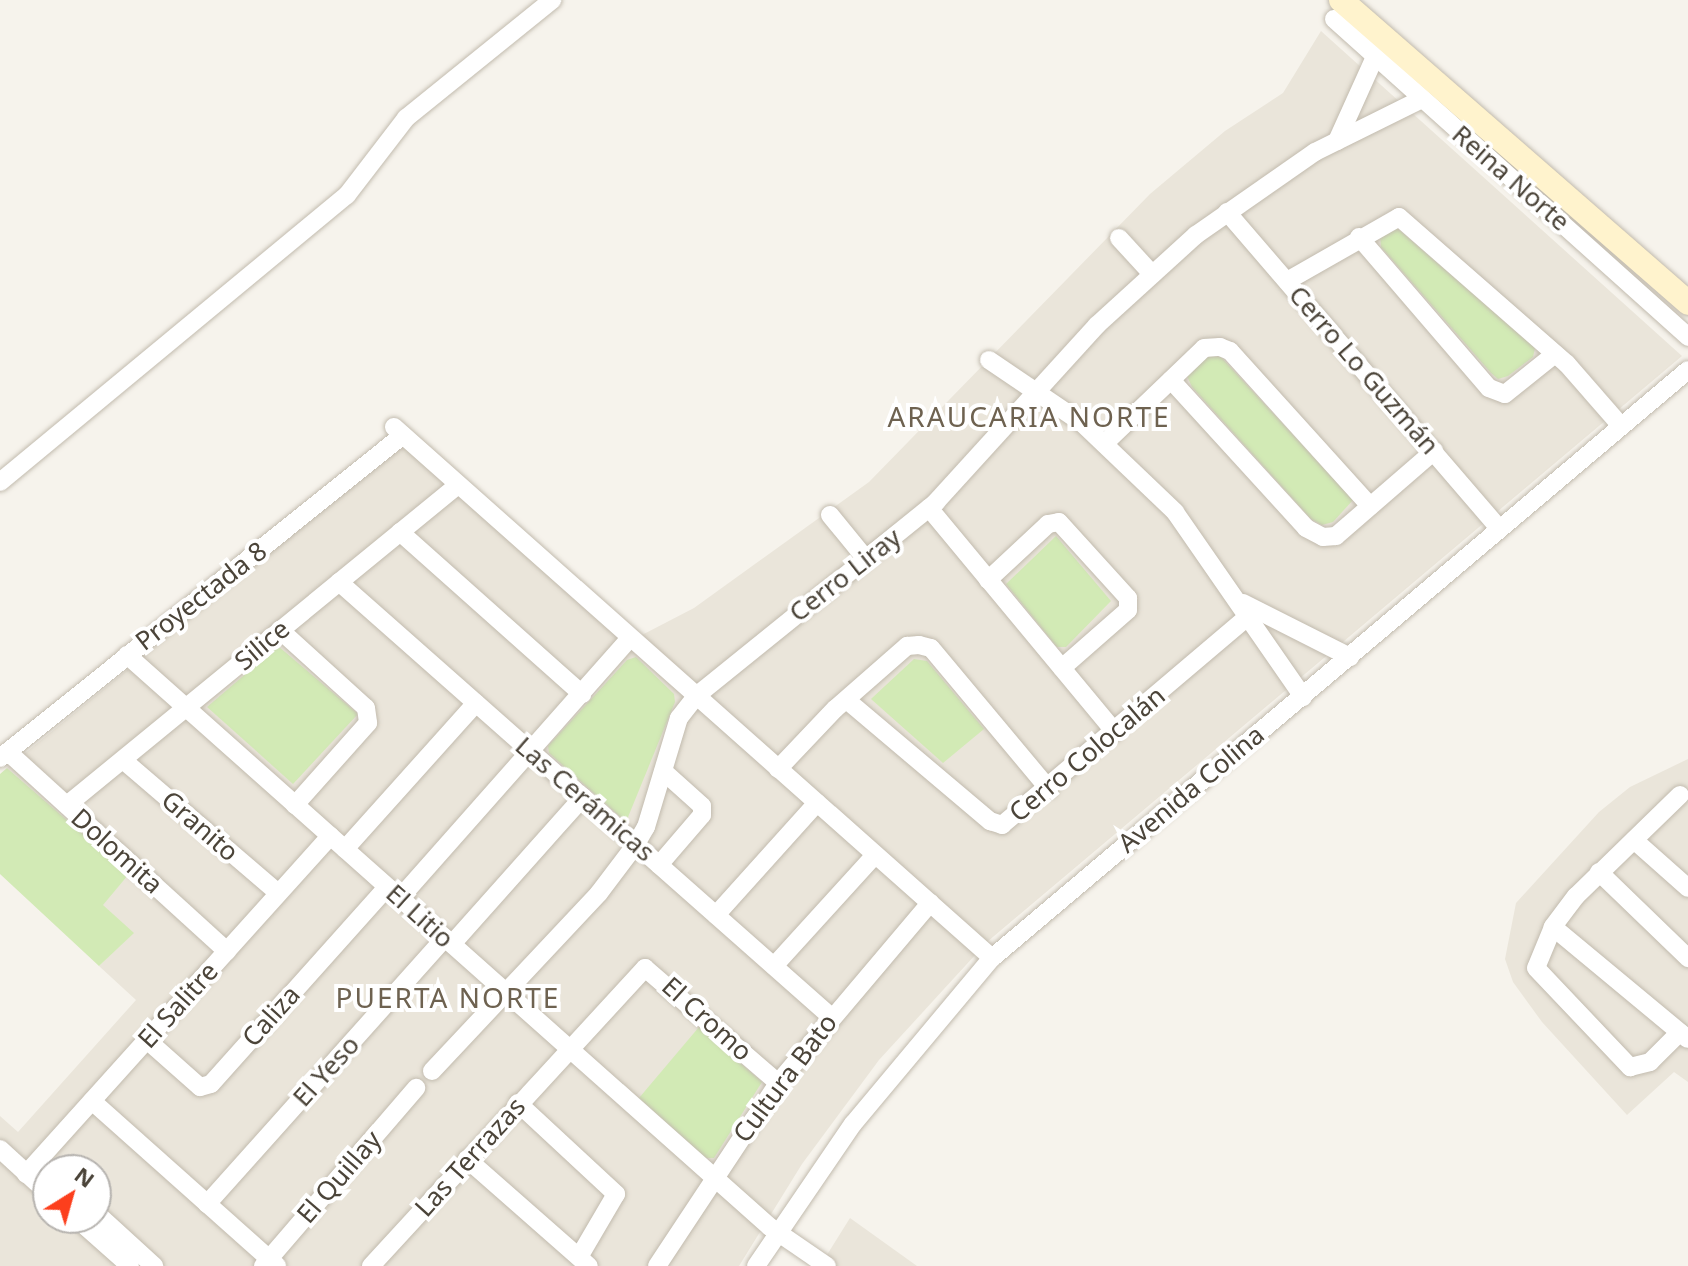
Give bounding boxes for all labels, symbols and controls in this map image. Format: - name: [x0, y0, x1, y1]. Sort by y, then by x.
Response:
- street label: Reina Norte: [1446, 119, 1576, 237]
- street label: Cerro Lo Guzmán: [1282, 279, 1446, 461]
- district label: ARAUCARIA NORTE: [887, 399, 1171, 433]
- street label: Cerro Liray: [783, 522, 907, 628]
- street label: Proyectada 8: [129, 535, 273, 657]
- street label: Silice: [228, 613, 296, 677]
- street label: Cerro Colocalán: [1003, 680, 1171, 828]
- street label: Avenida Colina: [1112, 719, 1270, 859]
- street label: Las Cerámicas: [509, 730, 661, 868]
- street label: Granito: [155, 784, 245, 868]
- street label: Dolomita: [65, 802, 169, 900]
- street label: El Litio: [380, 878, 460, 954]
- street label: El Salitre: [131, 956, 225, 1054]
- street label: El Cromo: [656, 970, 758, 1068]
- street label: Caliza: [236, 979, 306, 1053]
- district label: PUERTA NORTE: [336, 980, 560, 1014]
- street label: Cultura Bato: [727, 1008, 843, 1148]
- street label: El Yeso: [286, 1029, 366, 1113]
- street label: Las Terrazas: [408, 1091, 532, 1223]
- street label: El Quillay: [290, 1124, 388, 1230]
- north arrow: [32, 1154, 112, 1234]
- text: N: [69, 1159, 101, 1194]

